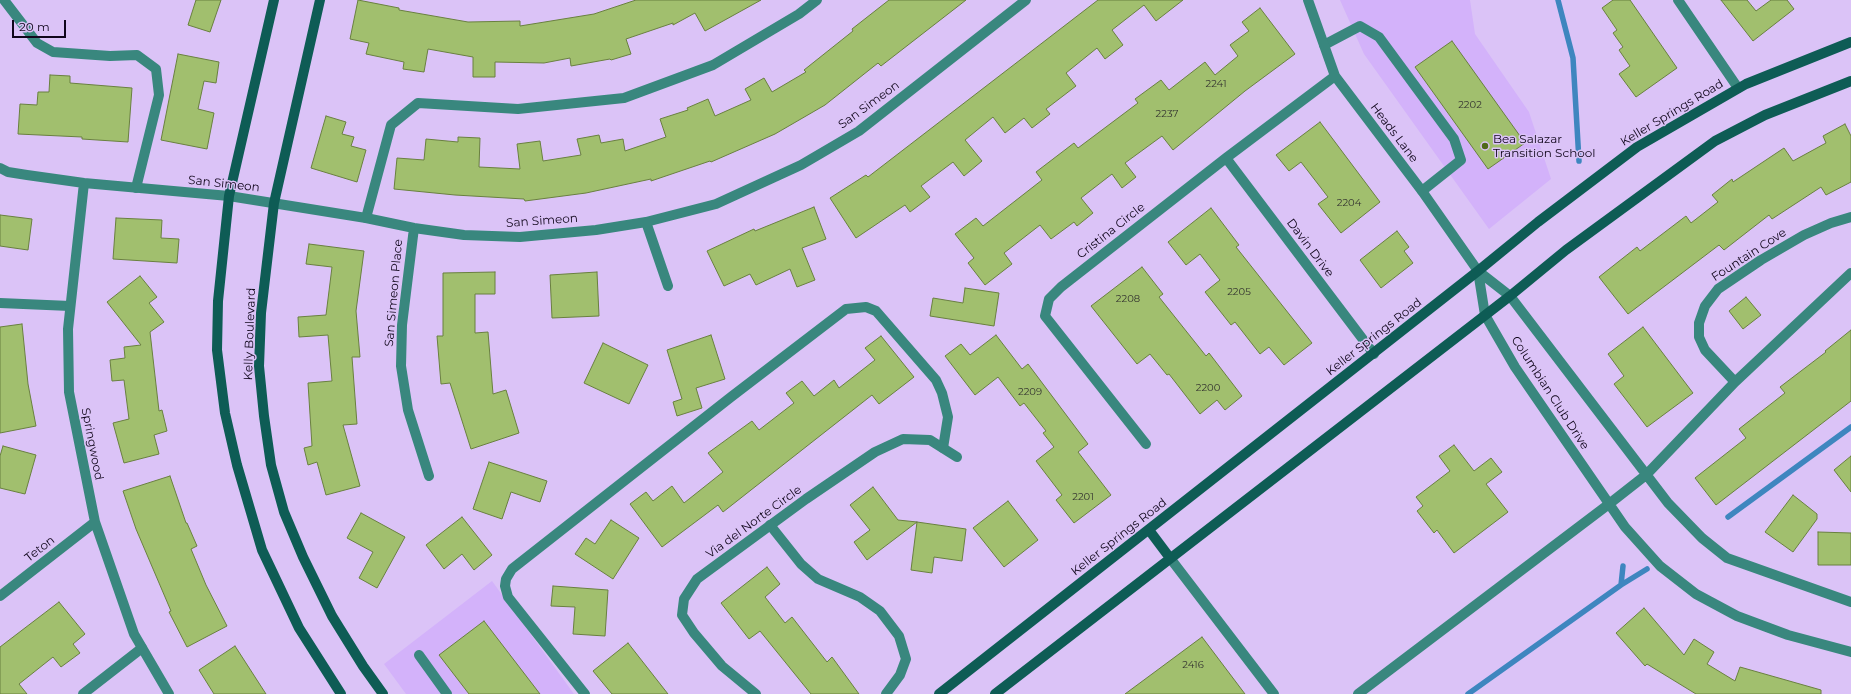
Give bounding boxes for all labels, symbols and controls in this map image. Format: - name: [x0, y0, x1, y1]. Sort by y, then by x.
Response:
- scale bar: [14, 12, 68, 38]
- text: 20 m: [19, 19, 50, 34]
- street label: Keller Springs Road: [1618, 77, 1726, 149]
- street label: San Simeon: [836, 78, 902, 132]
- house number: 2241: [1205, 78, 1227, 90]
- house number: 2202: [1458, 99, 1482, 111]
- street label: Heads Lane: [1367, 100, 1421, 166]
- house number: 2237: [1156, 108, 1178, 120]
- place label: Bea Salazar Transition School: [1493, 132, 1596, 160]
- marker: Bea Salazar Transition School: [1480, 141, 1490, 151]
- street label: San Simeon: [187, 173, 261, 195]
- house number: 2204: [1337, 197, 1361, 209]
- street label: Cristina Circle: [1074, 200, 1148, 262]
- street label: San Simeon: [506, 211, 578, 231]
- street label: Davin Drive: [1283, 216, 1337, 280]
- street label: Fountain Cove: [1709, 225, 1789, 285]
- street label: San Simeon Place: [382, 239, 406, 347]
- house number: 2205: [1227, 286, 1251, 298]
- street label: Kelly Boulevard: [241, 287, 259, 381]
- house number: 2208: [1116, 293, 1140, 305]
- street label: Keller Springs Road: [1323, 295, 1425, 379]
- street label: Columbian Club Drive: [1508, 334, 1592, 452]
- house number: 2200: [1196, 382, 1220, 394]
- house number: 2209: [1018, 386, 1042, 398]
- street label: Springwood: [78, 407, 106, 481]
- street label: Via del Norte Circle: [704, 483, 804, 561]
- house number: 2201: [1072, 491, 1094, 503]
- street label: Keller Springs Road: [1068, 495, 1170, 579]
- street label: Teton: [22, 533, 58, 565]
- house number: 2416: [1182, 659, 1204, 671]

